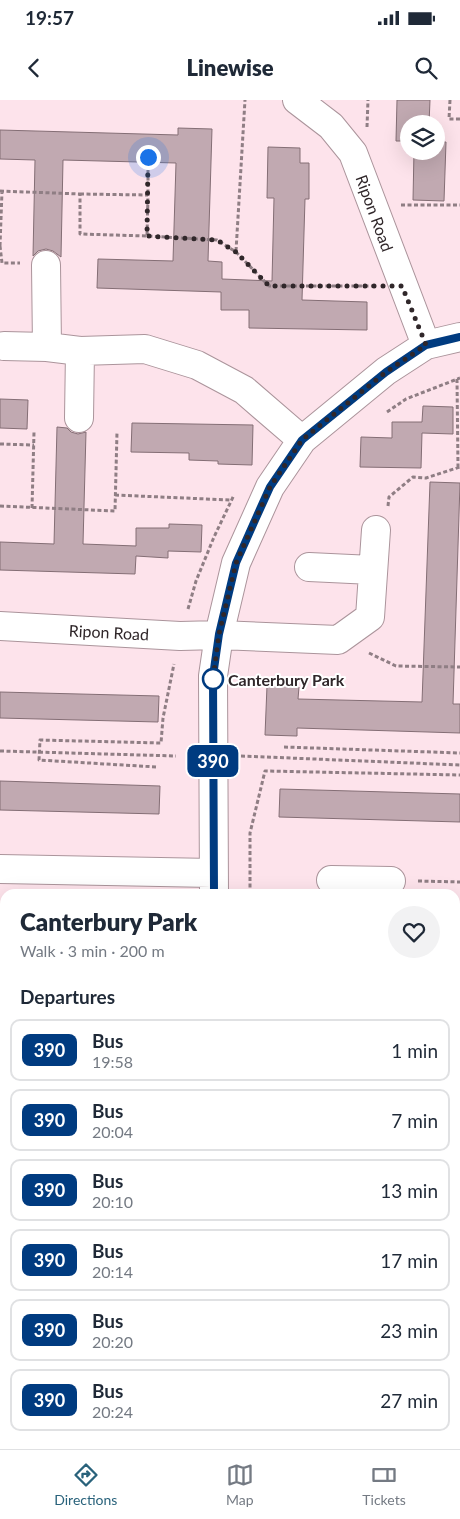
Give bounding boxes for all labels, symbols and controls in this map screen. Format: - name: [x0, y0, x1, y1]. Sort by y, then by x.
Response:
- text: 19:57: [25, 6, 74, 29]
- icon: back: [20, 54, 48, 82]
- text: Linewise: [186, 54, 274, 81]
- icon: search: [412, 54, 440, 82]
- map controls: [400, 115, 445, 160]
- button: layers: [400, 115, 445, 160]
- your location: [136, 145, 161, 170]
- street label: Ripon Road: [352, 172, 398, 254]
- street label: Ripon Road: [68, 620, 150, 644]
- marker: Canterbury Park: [202, 668, 224, 690]
- place label: Canterbury Park: [228, 670, 345, 689]
- line badge: 390: [184, 745, 242, 777]
- text: 390: [197, 750, 229, 772]
- button: heart: [388, 906, 440, 958]
- text: Canterbury Park: [20, 907, 197, 936]
- text: Walk · 3 min · 200 m: [20, 941, 165, 960]
- text: Departures: [20, 985, 115, 1008]
- text: Bus: [92, 1029, 123, 1052]
- text: 390: [34, 1039, 65, 1061]
- text: 1 min: [391, 1039, 438, 1062]
- text: 19:58: [92, 1052, 133, 1071]
- text: Bus: [92, 1099, 123, 1122]
- text: 390: [34, 1109, 65, 1131]
- text: 7 min: [391, 1109, 438, 1132]
- text: 20:04: [92, 1122, 133, 1141]
- text: Bus: [92, 1169, 123, 1192]
- text: 390: [34, 1179, 65, 1201]
- text: 13 min: [380, 1179, 438, 1202]
- text: 20:10: [92, 1192, 133, 1211]
- text: Bus: [92, 1239, 123, 1262]
- text: 390: [34, 1249, 65, 1271]
- text: 17 min: [380, 1249, 438, 1272]
- text: 20:14: [92, 1262, 133, 1281]
- text: Bus: [92, 1309, 123, 1332]
- text: 390: [34, 1319, 65, 1341]
- text: 23 min: [380, 1319, 438, 1342]
- text: 20:20: [92, 1332, 133, 1351]
- text: Bus: [92, 1379, 123, 1402]
- text: 390: [34, 1389, 65, 1411]
- text: 27 min: [380, 1389, 438, 1412]
- text: 20:24: [92, 1402, 133, 1421]
- tab: Directions: [54, 1461, 117, 1508]
- tab: Map: [226, 1461, 254, 1508]
- tab: Tickets: [362, 1461, 406, 1508]

